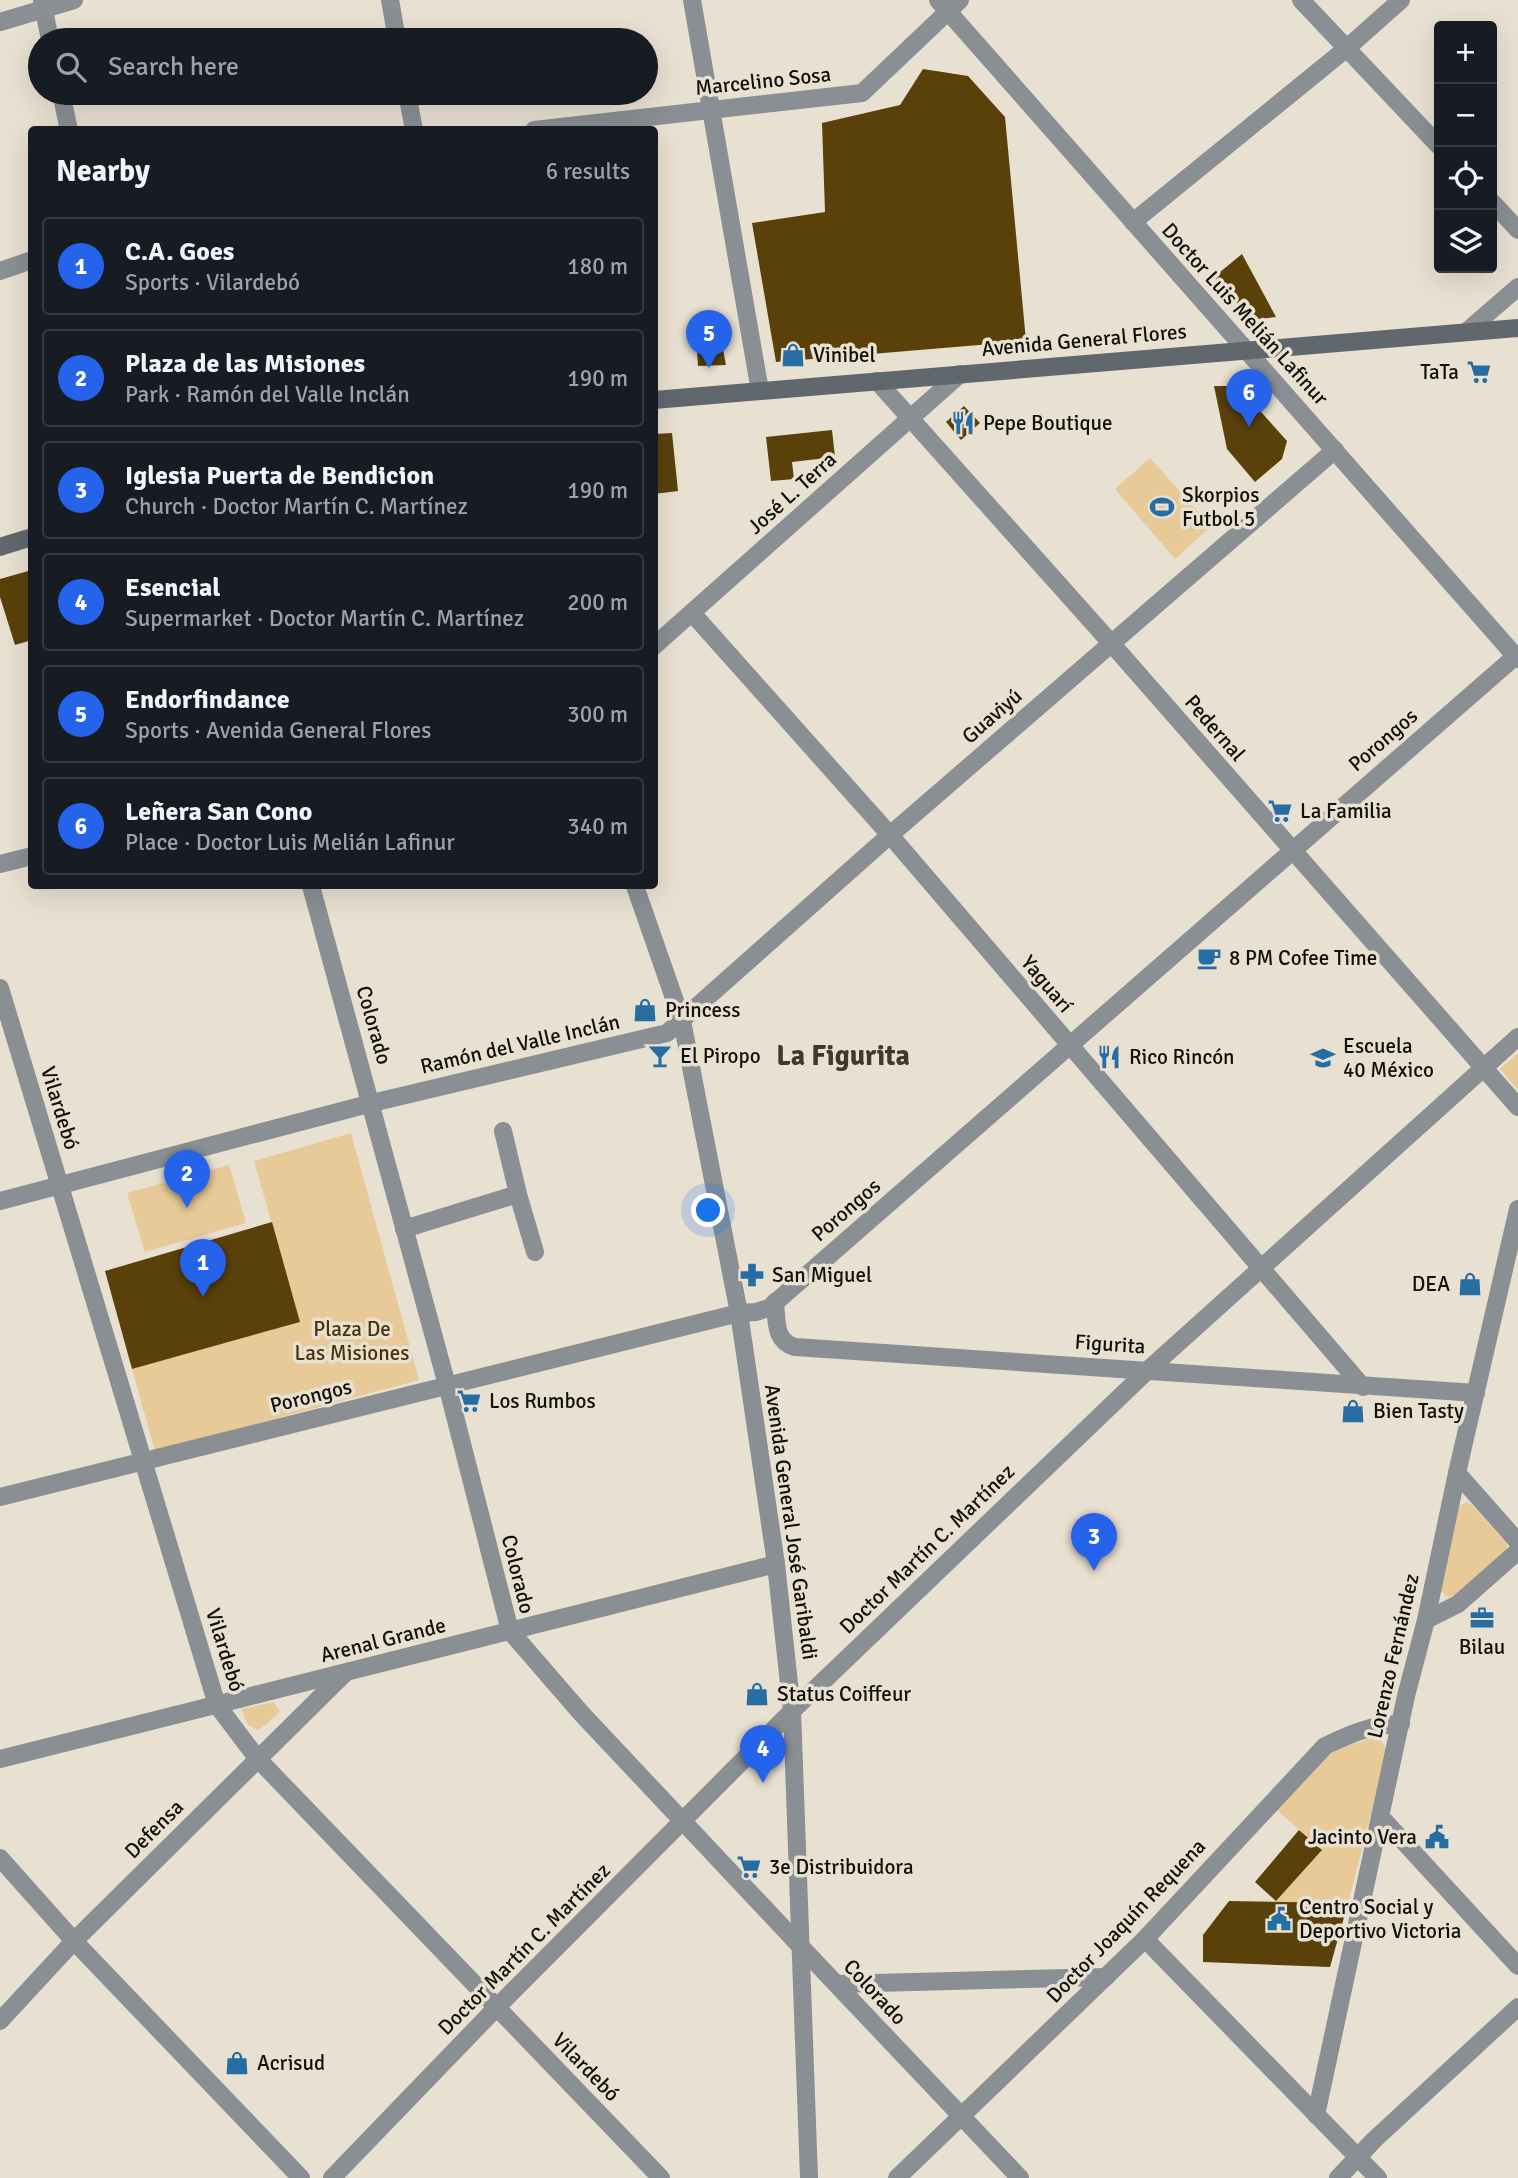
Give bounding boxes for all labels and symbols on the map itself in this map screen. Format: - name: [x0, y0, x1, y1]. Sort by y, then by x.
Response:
- street label: Marcelino Sosa: [694, 61, 832, 101]
- street label: Doctor Luis Melián Lafinur: [1156, 217, 1334, 411]
- pin: 5: [686, 310, 732, 368]
- street label: Avenida General Flores: [980, 318, 1188, 362]
- shop icon: Vinibel: [779, 341, 807, 369]
- place label: Vinibel: [813, 342, 876, 368]
- supermarket icon: TaTa: [1465, 358, 1493, 386]
- place label: TaTa: [1420, 359, 1459, 385]
- pin: 6: [1226, 369, 1272, 427]
- restaurant icon: Pepe Boutique: [949, 409, 977, 437]
- place label: Pepe Boutique: [983, 410, 1112, 436]
- street label: José L. Terra: [742, 446, 842, 540]
- place label: Skorpios Futbol 5: [1182, 482, 1259, 532]
- sports icon: Skorpios Futbol 5: [1148, 493, 1176, 521]
- street label: Guaviyú: [957, 683, 1027, 749]
- street label: Pedernal: [1179, 689, 1251, 767]
- street label: Porongos: [1343, 703, 1423, 777]
- supermarket icon: La Familia: [1266, 797, 1294, 825]
- place label: La Familia: [1300, 798, 1392, 824]
- cafe icon: 8 PM Cofee Time: [1195, 944, 1223, 972]
- place label: 8 PM Cofee Time: [1229, 945, 1377, 971]
- street label: Yaguarí: [1015, 950, 1079, 1018]
- street label: Colorado: [350, 983, 398, 1067]
- shop icon: Princess: [631, 996, 659, 1024]
- place label: Princess: [665, 997, 741, 1023]
- street label: Ramón del Valle Inclán: [418, 1008, 622, 1080]
- place label: Escuela 40 México: [1343, 1033, 1434, 1083]
- district label: La Figurita: [776, 1039, 910, 1073]
- bar icon: El Piropo: [646, 1042, 674, 1070]
- place label: El Piropo: [680, 1043, 761, 1069]
- restaurant icon: Rico Rincón: [1095, 1043, 1123, 1071]
- place label: Rico Rincón: [1129, 1044, 1235, 1070]
- school or university icon: Escuela 40 México: [1309, 1044, 1337, 1072]
- street label: Vilardebó: [35, 1063, 85, 1153]
- pin: 2: [164, 1150, 210, 1208]
- street label: Porongos: [806, 1173, 886, 1247]
- your location: [691, 1193, 725, 1227]
- pin: 1: [180, 1239, 226, 1297]
- pharmacy icon: San Miguel: [738, 1261, 766, 1289]
- place label: San Miguel: [772, 1262, 872, 1288]
- shop icon: DEA: [1456, 1270, 1484, 1298]
- place label: DEA: [1412, 1271, 1450, 1297]
- park label: Plaza De Las Misiones: [295, 1316, 409, 1366]
- street label: Figurita: [1074, 1329, 1146, 1359]
- street label: Porongos: [268, 1373, 354, 1419]
- street label: Avenida General José Garibaldi: [759, 1383, 823, 1661]
- supermarket icon: Los Rumbos: [455, 1387, 483, 1415]
- place label: Los Rumbos: [489, 1388, 596, 1414]
- shop icon: Bien Tasty: [1339, 1397, 1367, 1425]
- place label: Bien Tasty: [1373, 1398, 1464, 1424]
- street label: Doctor Martín C. Martínez: [834, 1459, 1020, 1639]
- pin: 3: [1071, 1513, 1117, 1571]
- street label: Colorado: [496, 1532, 540, 1616]
- street label: Lorenzo Fernández: [1361, 1571, 1425, 1741]
- office icon: Bilau: [1468, 1604, 1496, 1632]
- street label: Vilardebó: [200, 1605, 250, 1695]
- street label: Arenal Grande: [318, 1612, 448, 1668]
- place label: Bilau: [1459, 1634, 1505, 1660]
- shop icon: Status Coiffeur: [743, 1680, 771, 1708]
- place label: Status Coiffeur: [777, 1681, 911, 1707]
- pin: 4: [740, 1725, 786, 1783]
- street label: Defensa: [119, 1794, 189, 1864]
- public building icon: Jacinto Vera: [1423, 1823, 1451, 1851]
- place label: Jacinto Vera: [1308, 1824, 1417, 1850]
- street label: Doctor Joaquín Requena: [1041, 1834, 1211, 2008]
- supermarket icon: 3e Distribuidora: [735, 1853, 763, 1881]
- place label: 3e Distribuidora: [769, 1854, 914, 1880]
- street label: Doctor Martín C. Martínez: [432, 1857, 616, 2041]
- place label: Centro Social y Deportivo Victoria: [1299, 1894, 1461, 1944]
- public building icon: Centro Social y Deportivo Victoria: [1265, 1905, 1293, 1933]
- street label: Colorado: [838, 1954, 912, 2030]
- street label: Vilardebó: [547, 2027, 625, 2107]
- shop icon: Acrisud: [223, 2049, 251, 2077]
- place label: Acrisud: [257, 2050, 325, 2076]

